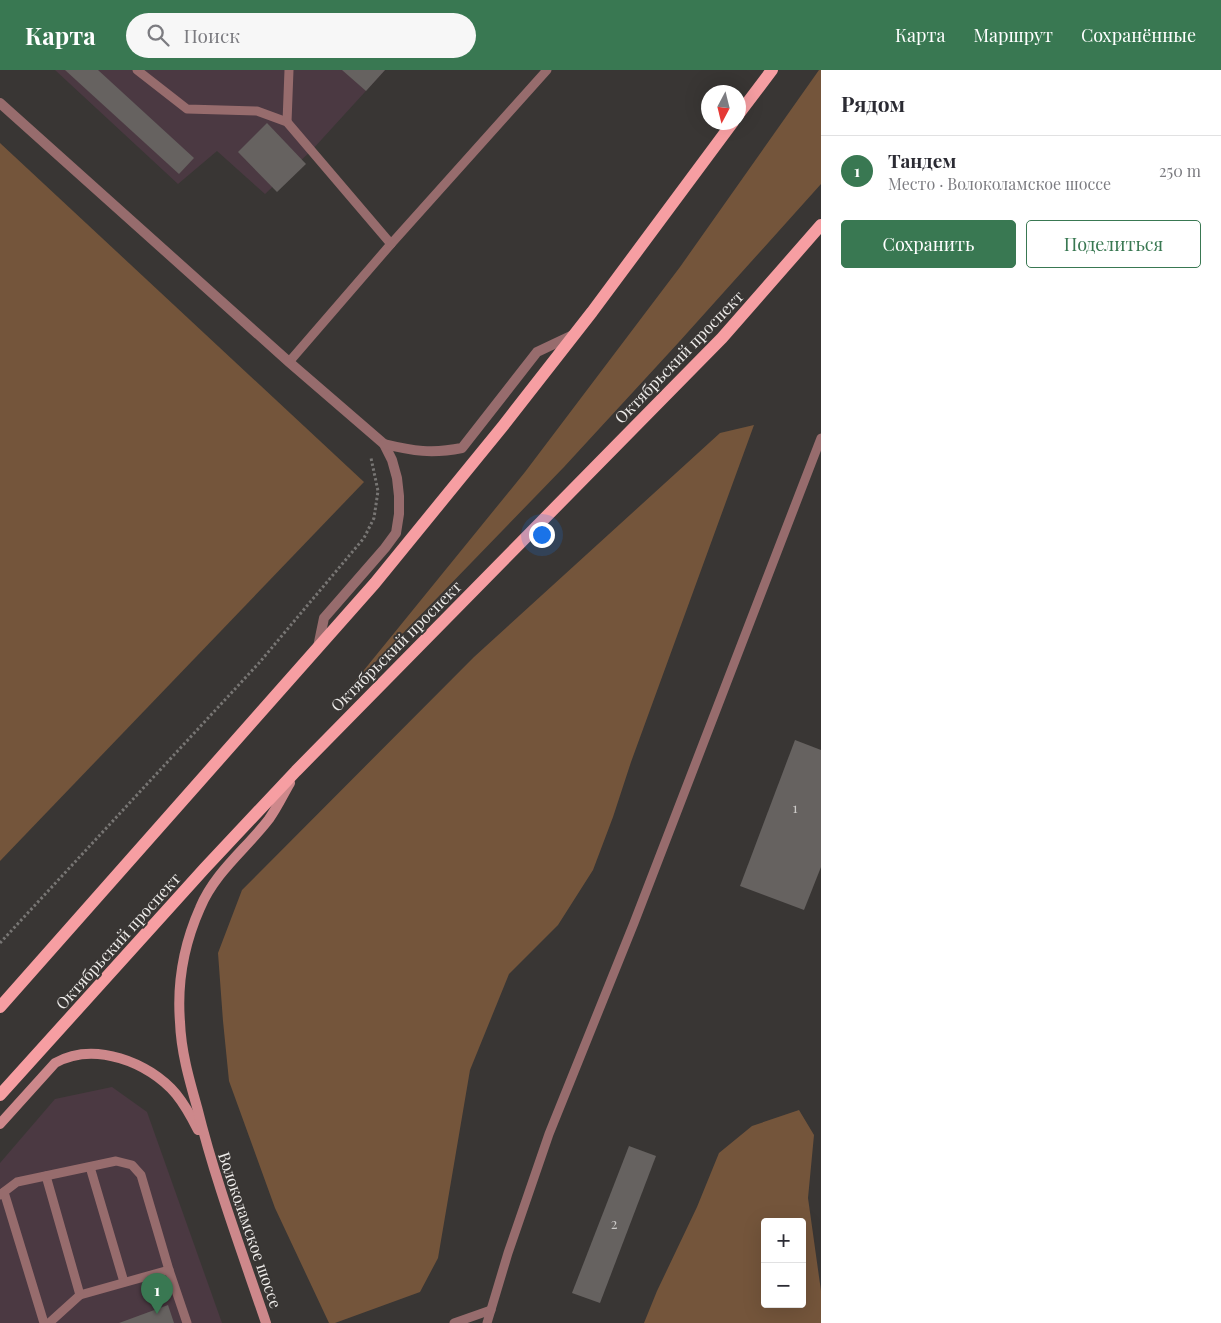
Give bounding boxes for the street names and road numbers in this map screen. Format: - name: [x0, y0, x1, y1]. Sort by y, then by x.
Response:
- street label: Октябрьский проспект: [610, 286, 748, 428]
- street label: Октябрьский проспект: [326, 576, 466, 716]
- street label: Октябрьский проспект: [51, 868, 185, 1013]
- street label: Волоколамское шоссе: [214, 1149, 287, 1311]

